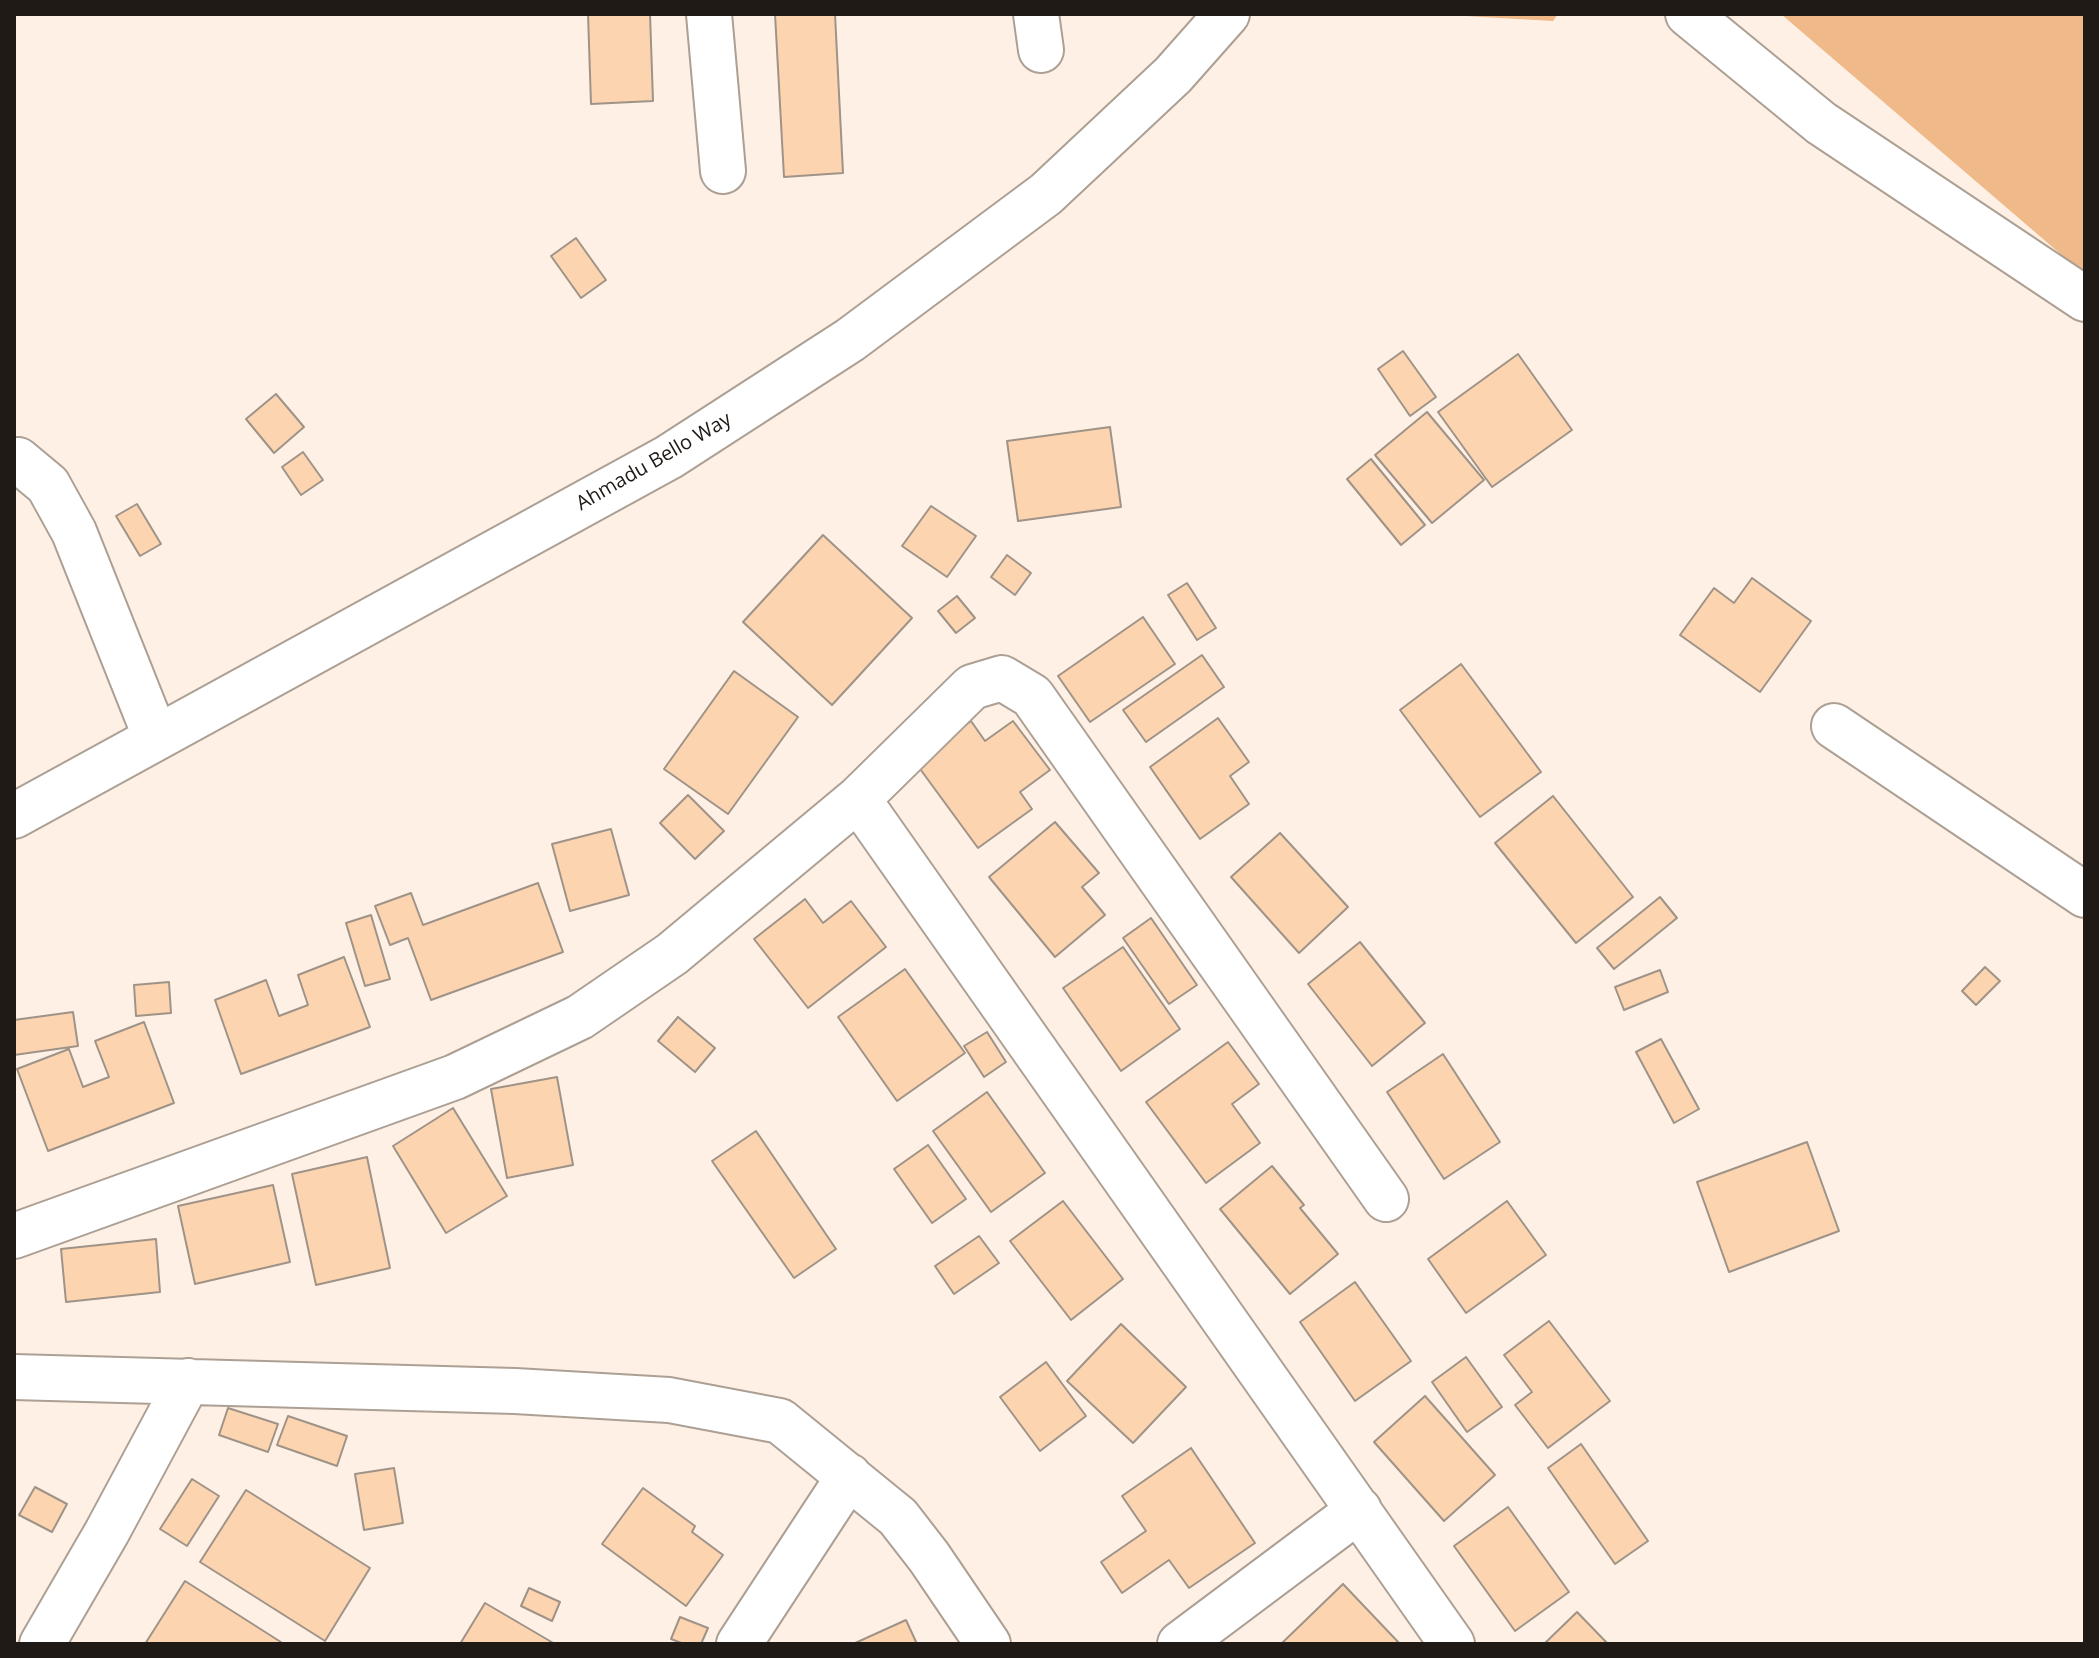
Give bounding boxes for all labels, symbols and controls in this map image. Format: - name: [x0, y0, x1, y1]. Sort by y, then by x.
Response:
- street label: Ahmadu Bello Way: [572, 408, 736, 516]

